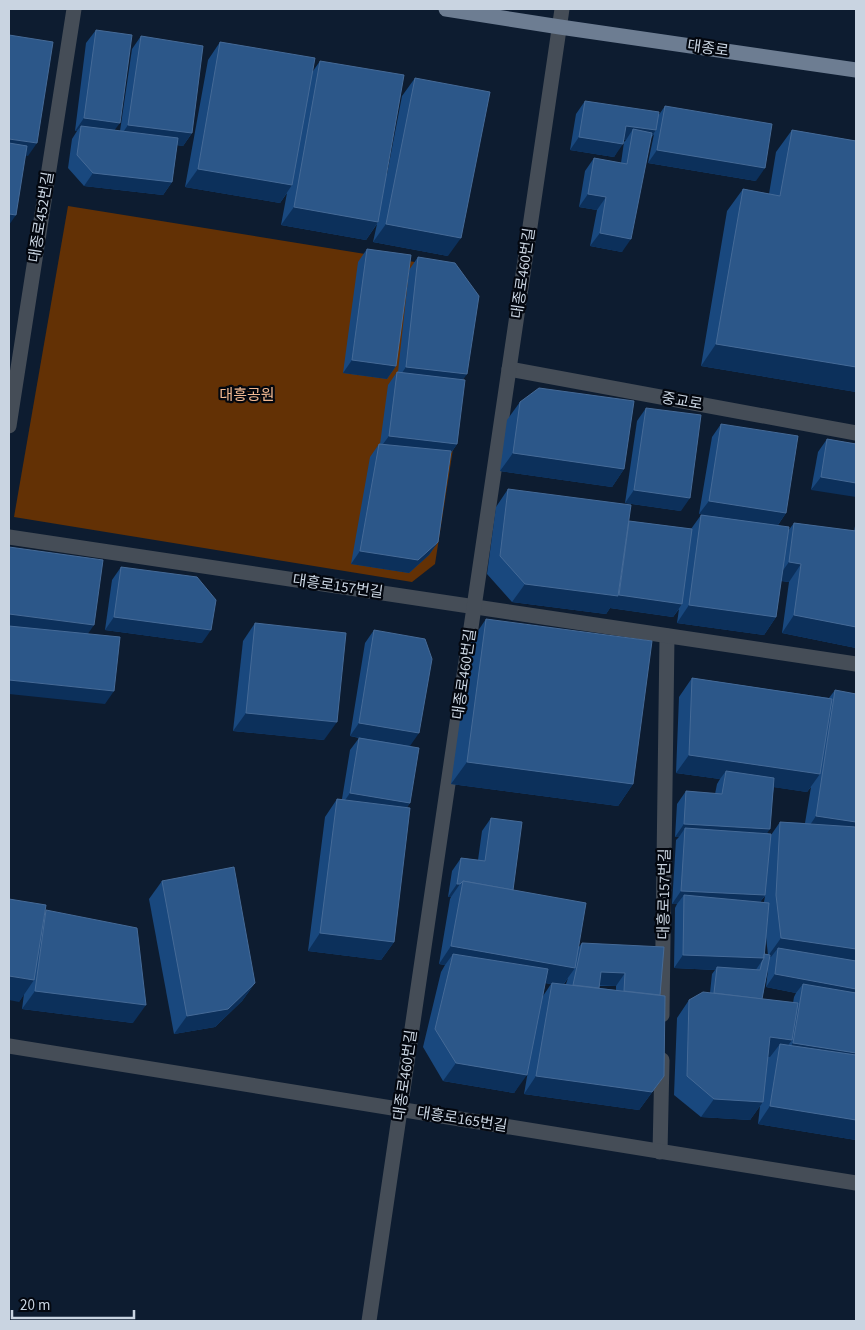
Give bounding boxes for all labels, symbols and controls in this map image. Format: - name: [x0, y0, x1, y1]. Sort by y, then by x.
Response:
- street label: 대종로: [686, 35, 730, 62]
- street label: 대종로452번길: [24, 170, 59, 264]
- street label: 대종로460번길: [507, 226, 540, 320]
- park label: 대흥공원: [219, 385, 275, 406]
- street label: 중교로: [660, 388, 704, 415]
- street label: 대흥로157번길: [291, 570, 385, 603]
- street label: 대종로460번길: [448, 627, 481, 721]
- street label: 대흥로157번길: [653, 848, 676, 940]
- street label: 대종로460번길: [389, 1028, 422, 1122]
- street label: 대흥로165번길: [415, 1102, 509, 1137]
- scale bar: [12, 1288, 135, 1320]
- text: 20 m: [20, 1295, 50, 1316]

